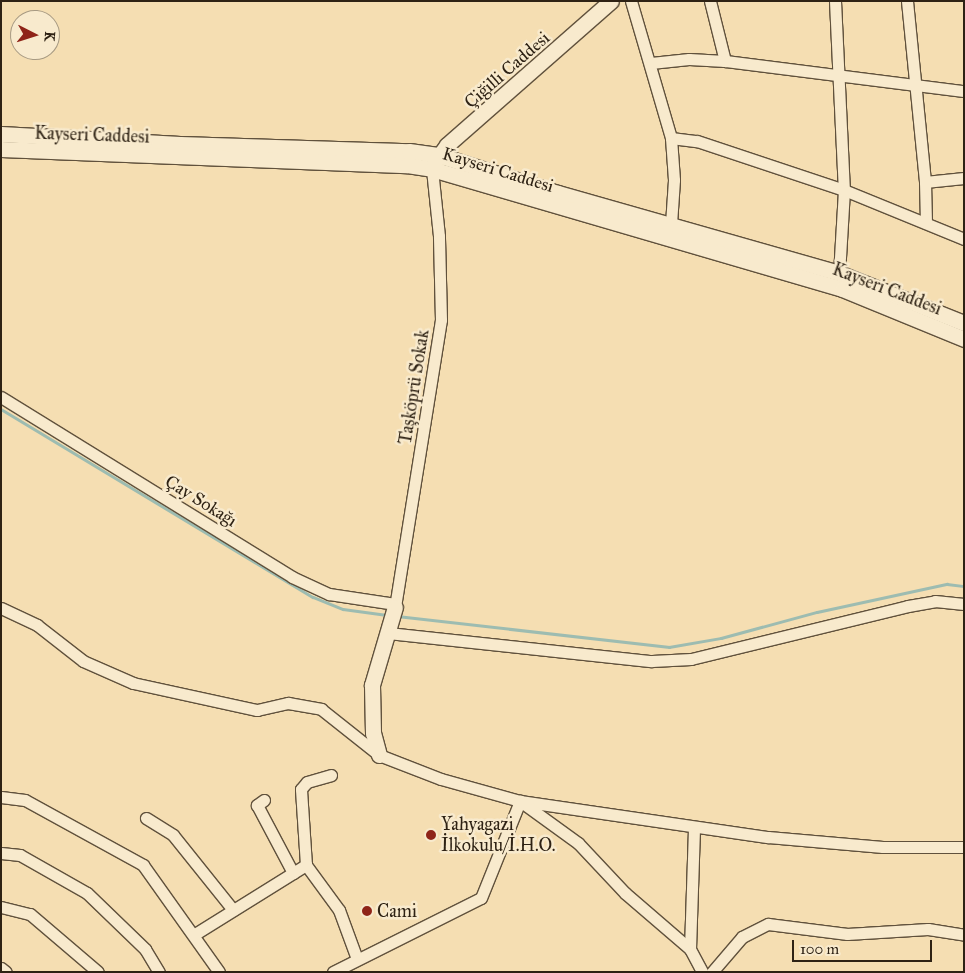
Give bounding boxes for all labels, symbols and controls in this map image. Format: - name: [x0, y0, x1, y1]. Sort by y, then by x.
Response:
- north arrow: [10, 10, 60, 60]
- street label: Çiğilli Caddesi: [460, 27, 554, 113]
- text: K: [41, 31, 58, 42]
- street label: Kayseri Caddesi: [34, 122, 150, 148]
- street label: Kayseri Caddesi: [440, 143, 556, 197]
- street label: Kayseri Caddesi: [829, 258, 945, 320]
- street label: Taşköprü Sokak: [394, 328, 434, 446]
- street label: Çay Sokağı: [161, 470, 241, 532]
- place label: Yahyagazi İlkokulu/İ.H.O.: [441, 814, 556, 856]
- marker: Yahyagazi İlkokulu/İ.H.O.: [425, 829, 437, 841]
- place label: Cami: [377, 900, 417, 922]
- marker: Cami: [361, 905, 373, 917]
- scale bar: [795, 930, 935, 962]
- text: 100 m: [800, 940, 839, 958]

